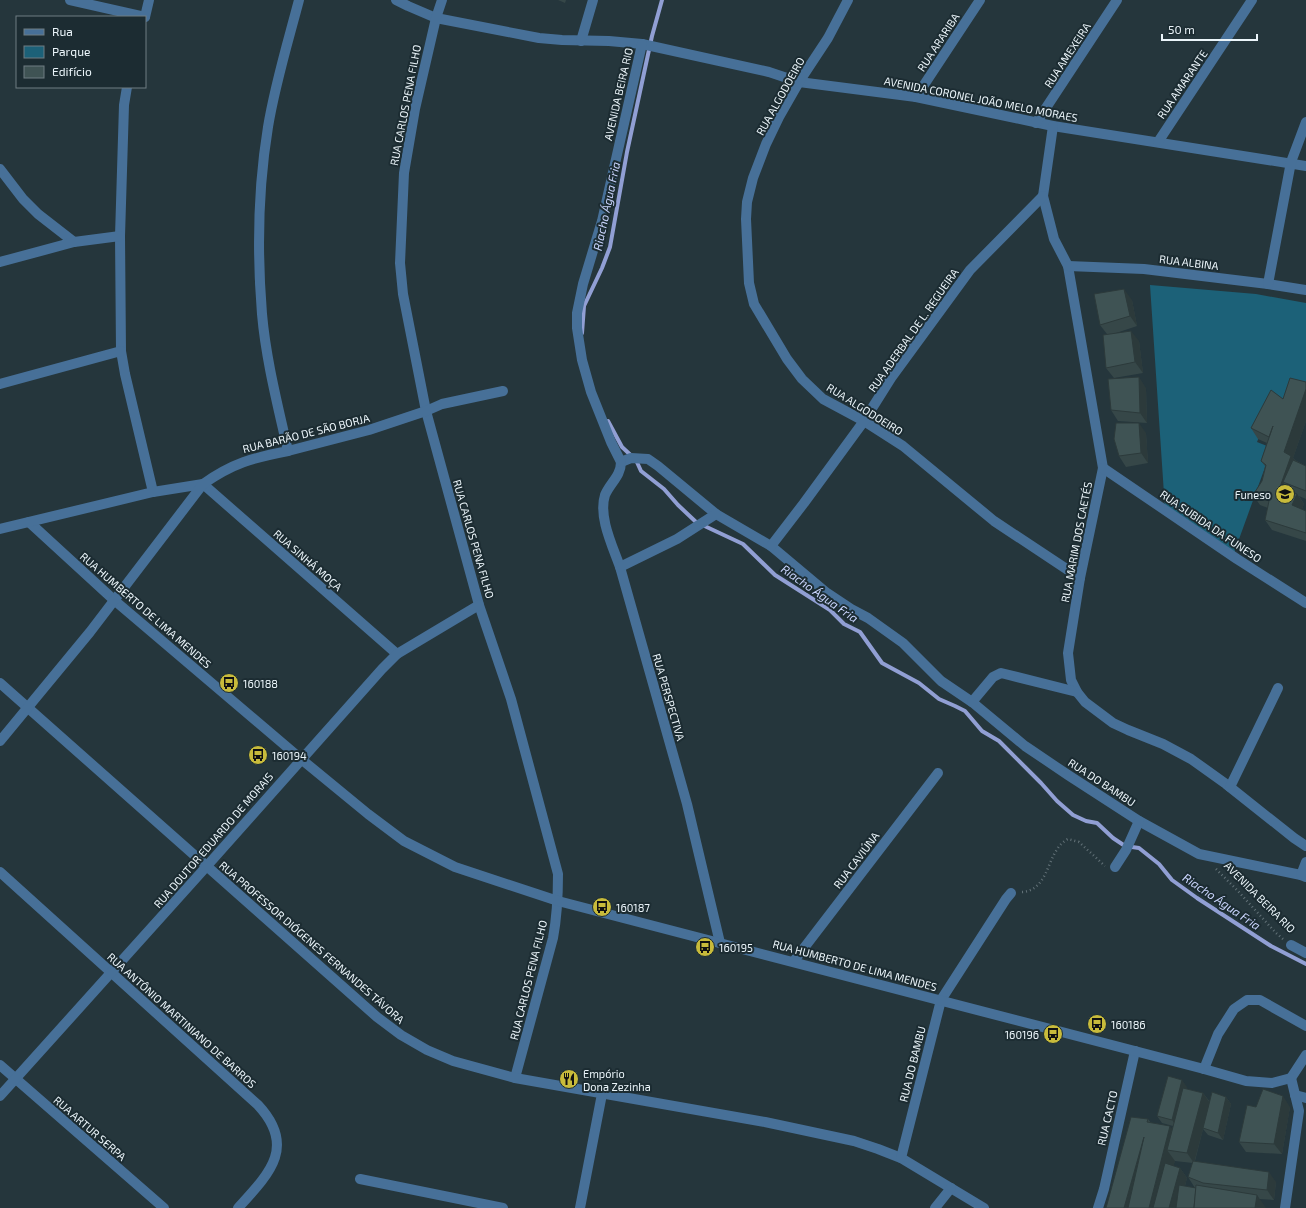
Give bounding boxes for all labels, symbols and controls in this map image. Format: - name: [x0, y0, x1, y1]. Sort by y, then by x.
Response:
- street label: RUA ARARIBA: [914, 10, 962, 73]
- legend: [16, 16, 146, 88]
- scale bar: [1162, 16, 1257, 42]
- street label: RUA AMEXEIRA: [1041, 20, 1093, 90]
- text: 50 m: [1168, 22, 1195, 36]
- text: Rua: [52, 24, 73, 38]
- street label: RUA CARLOS PENA FILHO: [387, 43, 423, 167]
- text: Parque: [52, 44, 90, 58]
- street label: AVENIDA BEIRA RIO: [601, 46, 635, 142]
- street label: RUA AMARANTE: [1154, 47, 1210, 121]
- street label: RUA ALGODOEIRO: [753, 55, 807, 137]
- text: Edifício: [52, 64, 92, 78]
- street label: AVENIDA CORONEL JOÃO MELO MORAES: [883, 74, 1079, 124]
- water label: Riacho Água Fria: [590, 160, 622, 252]
- street label: RUA ALBINA: [1159, 252, 1220, 272]
- street label: RUA ADERBAL DE L. REGUEIRA: [865, 266, 961, 394]
- street label: RUA ALGODOEIRO: [825, 380, 905, 438]
- street label: RUA BARÃO DE SÃO BORJA: [241, 411, 371, 455]
- street label: RUA CARLOS PENA FILHO: [451, 478, 497, 600]
- street label: RUA MARIM DOS CAETÉS: [1058, 481, 1094, 603]
- school or university icon: Funeso: [1274, 483, 1296, 505]
- street label: RUA SUBIDA DA FUNESO: [1158, 487, 1264, 565]
- place label: Funeso: [1235, 488, 1271, 501]
- street label: RUA SINHÁ MOÇA: [270, 527, 345, 594]
- street label: RUA HUMBERTO DE LIMA MENDES: [78, 550, 214, 670]
- water label: Riacho Água Fria: [779, 561, 861, 625]
- street label: RUA PERSPECTIVA: [650, 652, 688, 742]
- bus stop icon: 160188: [218, 672, 240, 694]
- place label: 160188: [243, 677, 278, 690]
- bus stop icon: 160194: [247, 744, 269, 766]
- place label: 160194: [272, 749, 307, 762]
- street label: RUA DO BAMBU: [1066, 755, 1138, 809]
- street label: RUA DOUTOR EDUARDO DE MORAIS: [151, 770, 275, 910]
- street label: RUA CAVIÚNA: [831, 829, 882, 891]
- street label: RUA PROFESSOR DIÓGENES FERNANDES TÁVORA: [217, 858, 407, 1026]
- street label: AVENIDA BEIRA RIO: [1222, 859, 1298, 935]
- water label: Riacho Água Fria: [1180, 870, 1264, 932]
- bus stop icon: 160187: [591, 896, 613, 918]
- place label: 160187: [616, 901, 650, 914]
- street label: RUA CARLOS PENA FILHO: [507, 919, 549, 1041]
- bus stop icon: 160195: [694, 936, 716, 958]
- street label: RUA HUMBERTO DE LIMA MENDES: [771, 937, 939, 993]
- place label: 160195: [719, 941, 753, 954]
- street label: RUA ANTÔNIO MARTINIANO DE BARROS: [105, 950, 259, 1090]
- bus stop icon: 160186: [1086, 1013, 1108, 1035]
- place label: 160186: [1111, 1018, 1146, 1031]
- bus stop icon: 160196: [1042, 1023, 1064, 1045]
- street label: RUA DO BAMBU: [896, 1025, 928, 1103]
- place label: 160196: [1005, 1028, 1039, 1041]
- place label: Empório Dona Zezinha: [583, 1067, 651, 1093]
- restaurant icon: Empório Dona Zezinha: [558, 1068, 580, 1090]
- street label: RUA CACTO: [1094, 1089, 1120, 1147]
- street label: RUA ARTUR SERPA: [51, 1093, 129, 1163]

